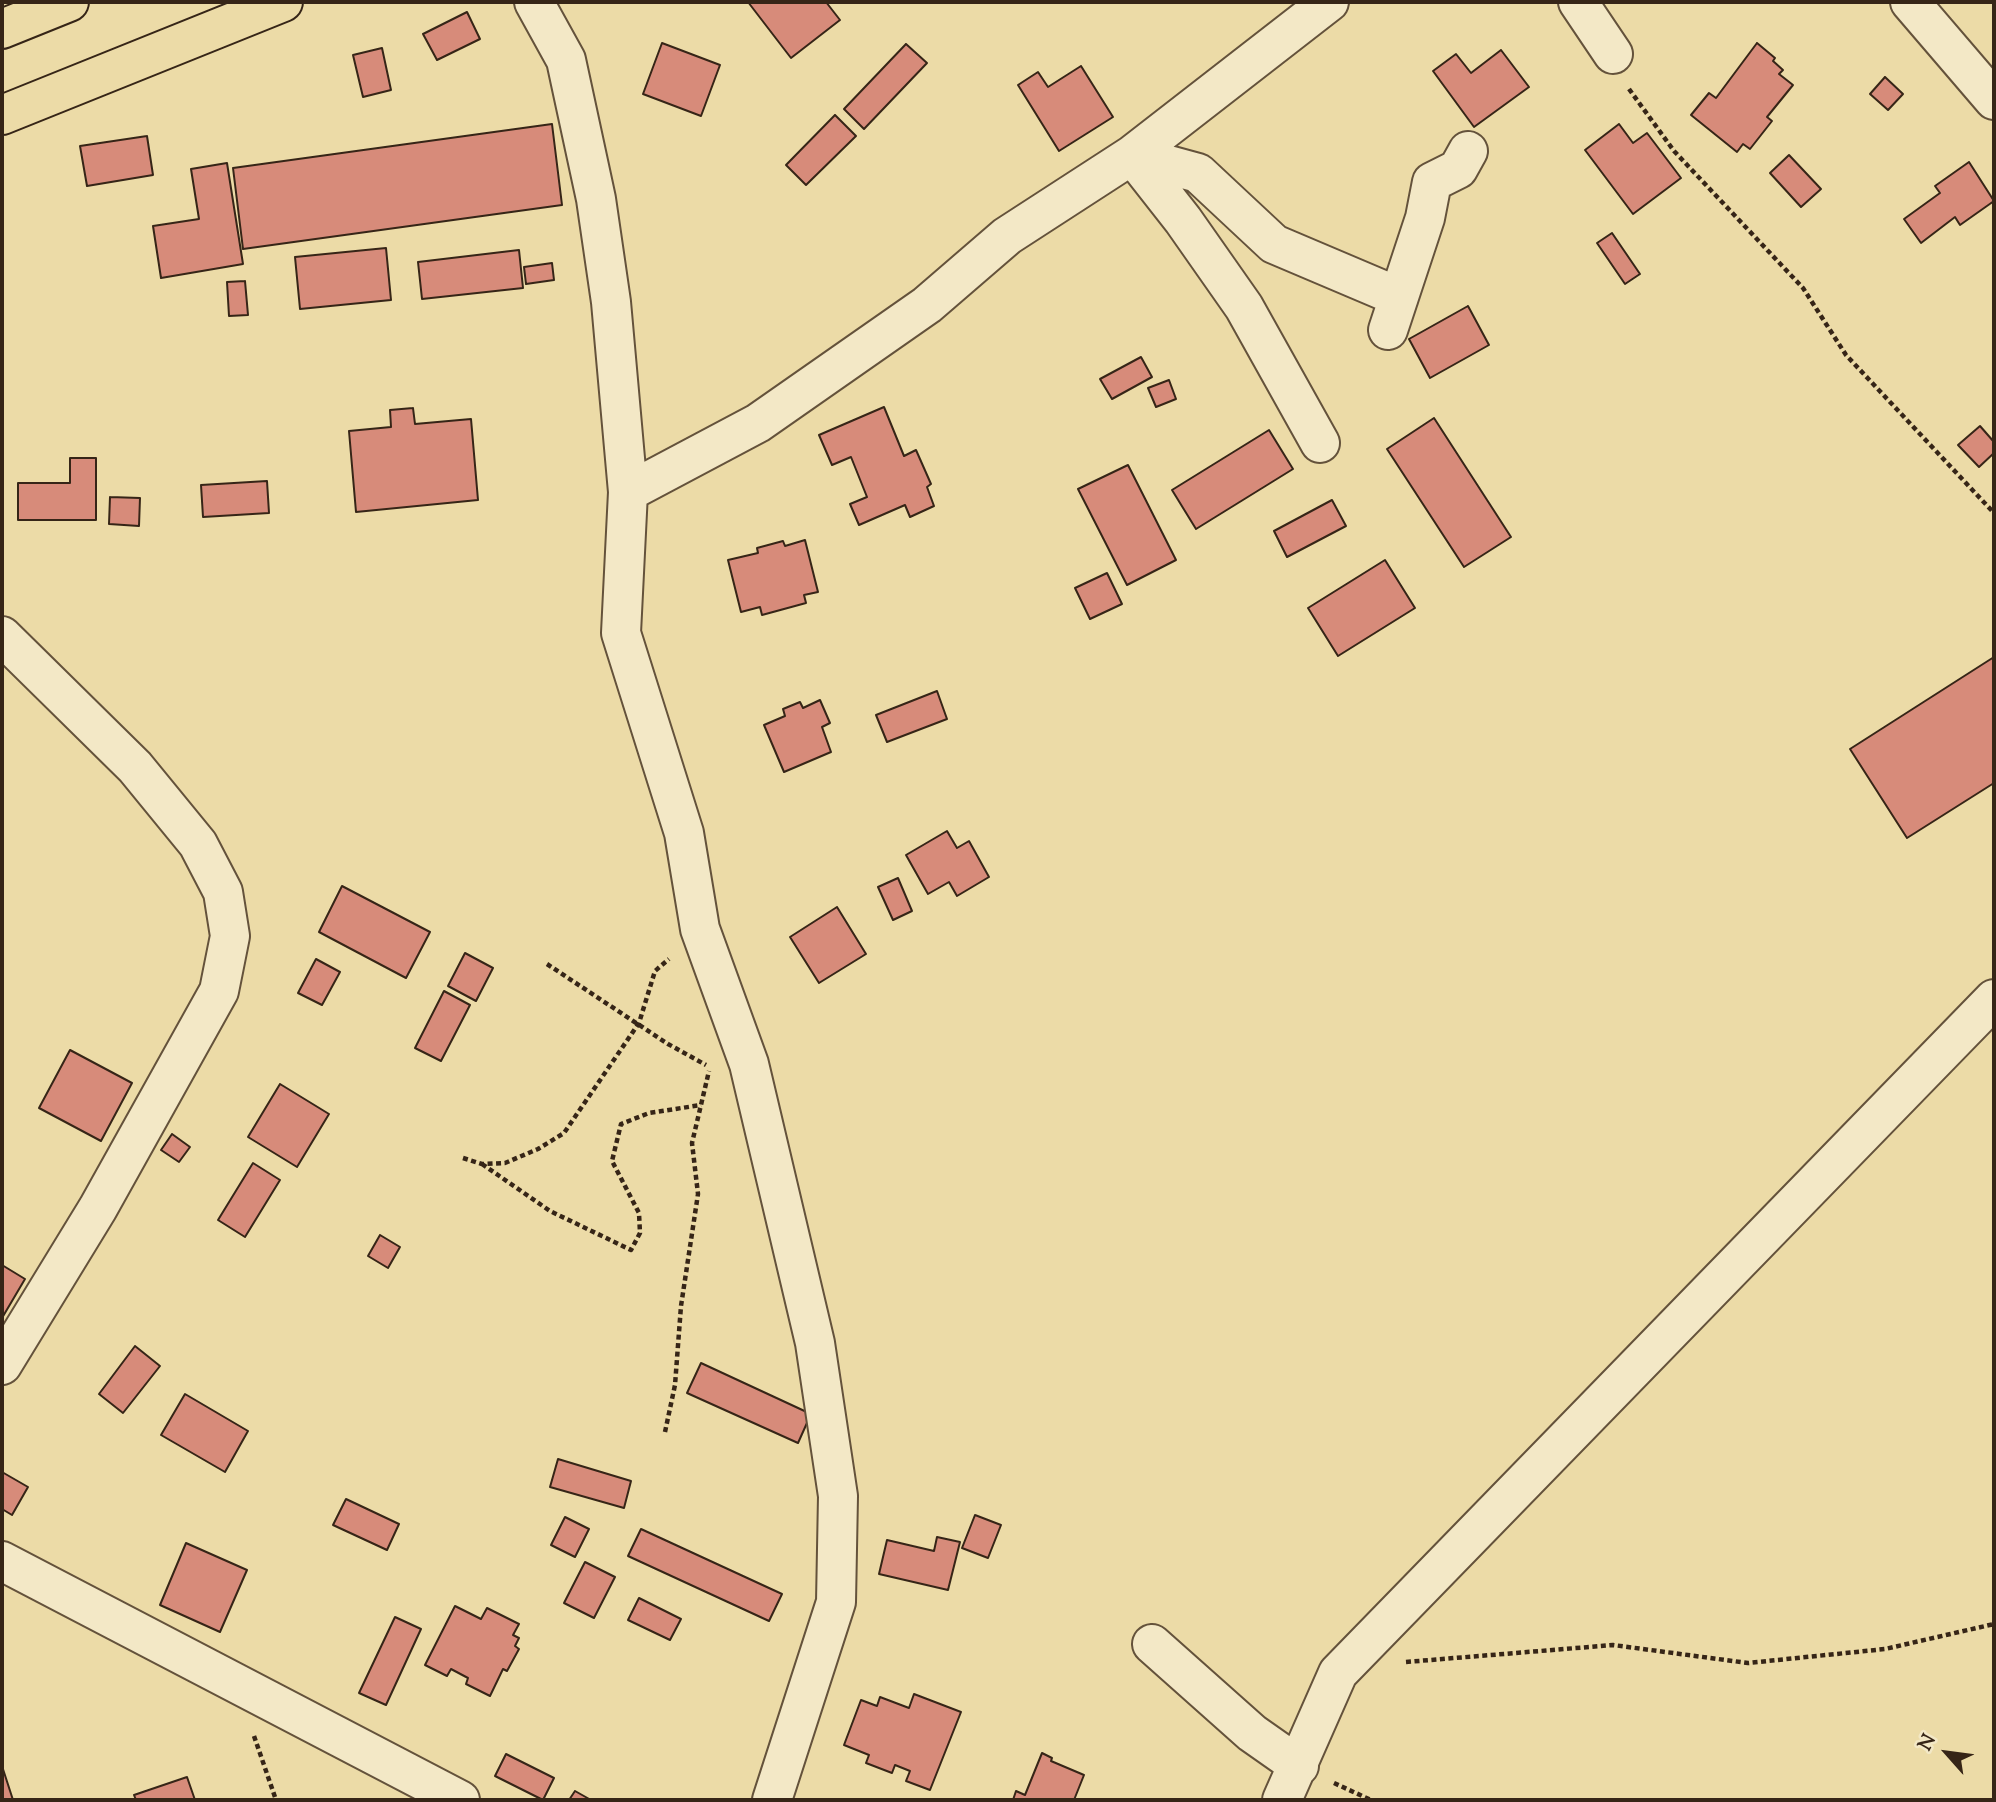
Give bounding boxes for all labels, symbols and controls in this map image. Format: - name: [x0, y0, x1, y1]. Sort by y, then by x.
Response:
- north arrow: [1912, 1718, 1982, 1788]
- text: N: [1913, 1730, 1943, 1756]

